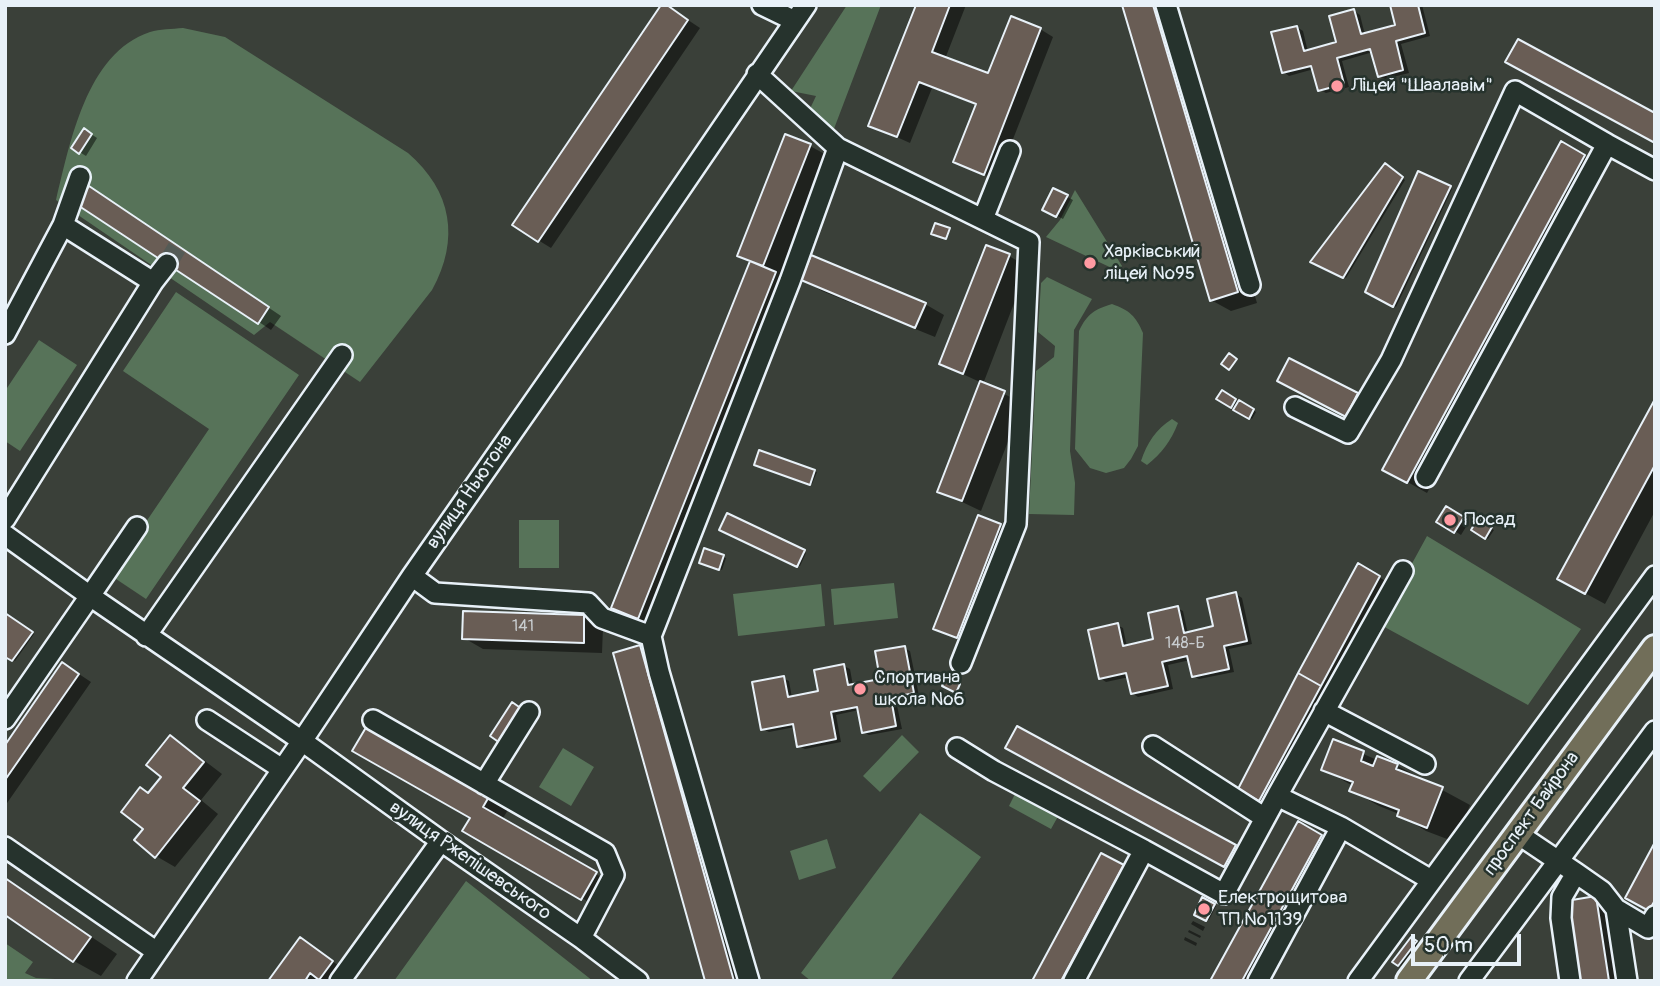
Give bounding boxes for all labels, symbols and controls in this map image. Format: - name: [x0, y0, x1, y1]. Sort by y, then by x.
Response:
- place label: Ліцей "Шаалавім": [1351, 75, 1493, 97]
- marker: Ліцей "Шаалавім": [1329, 78, 1345, 94]
- place label: Харківський ліцей №95: [1104, 241, 1200, 285]
- marker: Харківський ліцей №95: [1082, 255, 1098, 271]
- street label: вулиця Ньютона: [422, 430, 518, 554]
- place label: Посад: [1464, 509, 1515, 531]
- marker: Посад: [1442, 512, 1458, 528]
- house number: 141: [512, 617, 534, 637]
- house number: 148-Б: [1165, 634, 1205, 654]
- place label: Спортивна школа №6: [874, 667, 965, 711]
- marker: Спортивна школа №6: [852, 681, 868, 697]
- street label: проспект Байрона: [1479, 748, 1585, 880]
- street label: вулиця Ржепішевського: [385, 797, 555, 925]
- place label: Електрощитова ТП №1139: [1218, 887, 1347, 931]
- marker: Електрощитова ТП №1139: [1196, 901, 1212, 917]
- scale bar: [1415, 920, 1525, 964]
- text: 50 m: [1424, 932, 1473, 959]

